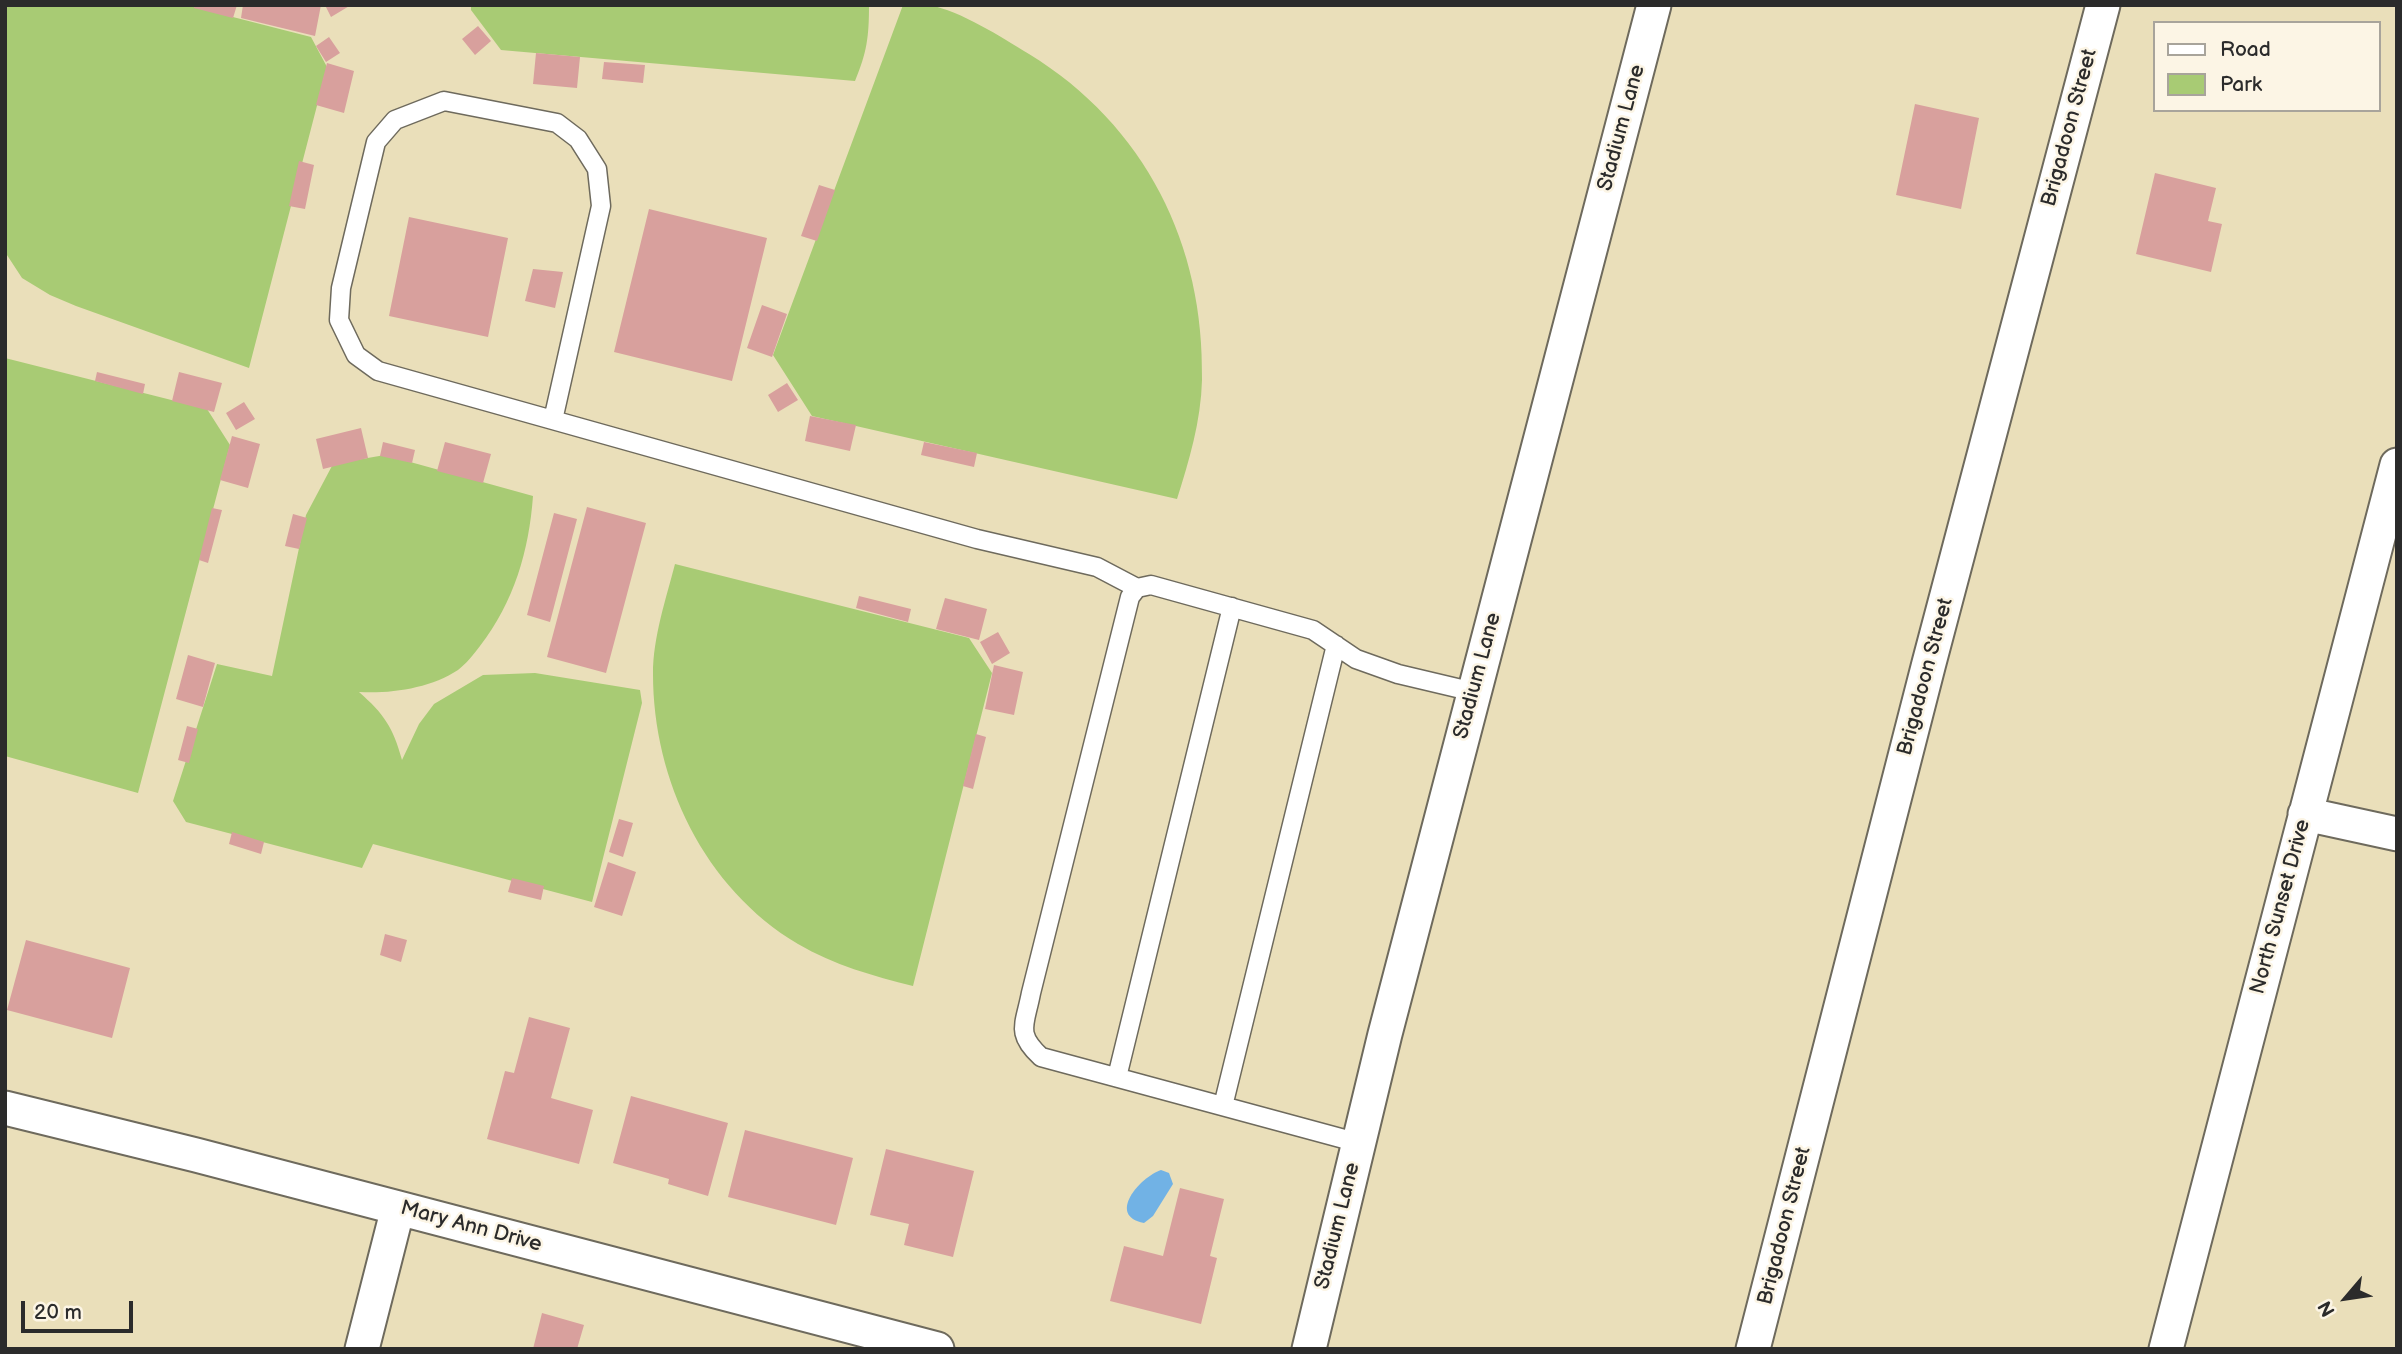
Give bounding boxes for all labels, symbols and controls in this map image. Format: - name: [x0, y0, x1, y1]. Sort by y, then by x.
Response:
- legend: [2154, 21, 2381, 112]
- text: Road: [2220, 37, 2271, 62]
- street label: Brigadoon Street: [2037, 47, 2103, 209]
- street label: Stadium Lane: [1593, 62, 1651, 194]
- text: Park: [2220, 72, 2262, 97]
- street label: Brigadoon Street: [1893, 596, 1959, 758]
- street label: Stadium Lane: [1449, 610, 1507, 742]
- street label: North Sunset Drive: [2246, 817, 2316, 997]
- street label: Brigadoon Street: [1753, 1144, 1817, 1308]
- street label: Stadium Lane: [1310, 1160, 1366, 1292]
- street label: Mary Ann Drive: [398, 1196, 544, 1258]
- north arrow: [2311, 1263, 2381, 1333]
- scale bar: [24, 1288, 136, 1332]
- text: N: [2314, 1297, 2341, 1320]
- text: 20 m: [34, 1300, 82, 1325]

